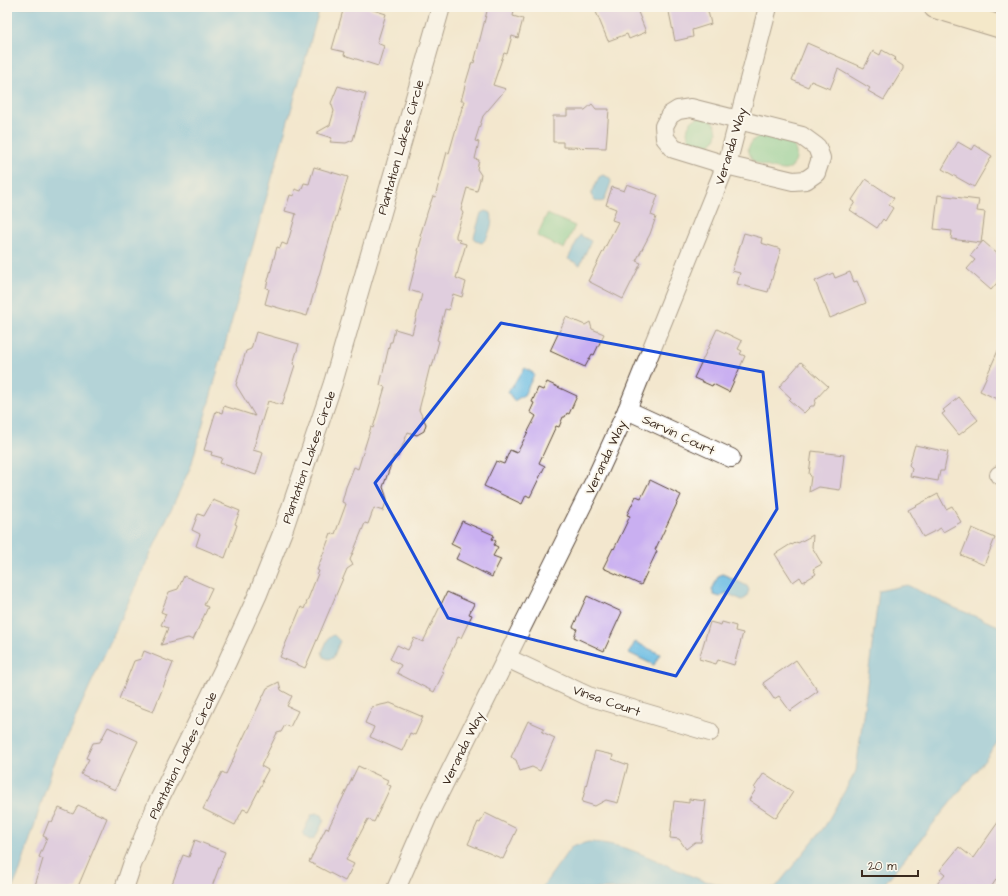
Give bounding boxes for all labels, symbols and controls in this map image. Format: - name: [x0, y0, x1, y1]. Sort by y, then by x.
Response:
- street label: Plantation Lakes Circle: [373, 78, 429, 217]
- street label: Veranda Way: [711, 105, 752, 187]
- street label: Plantation Lakes Circle: [278, 388, 340, 526]
- street label: Sarvin Court: [639, 410, 718, 460]
- street label: Veranda Way: [581, 417, 632, 498]
- street label: Vinsa Court: [570, 681, 644, 721]
- street label: Plantation Lakes Circle: [144, 689, 222, 822]
- street label: Veranda Way: [437, 709, 489, 789]
- scale bar: [862, 852, 918, 878]
- text: 20 m: [868, 858, 897, 875]

